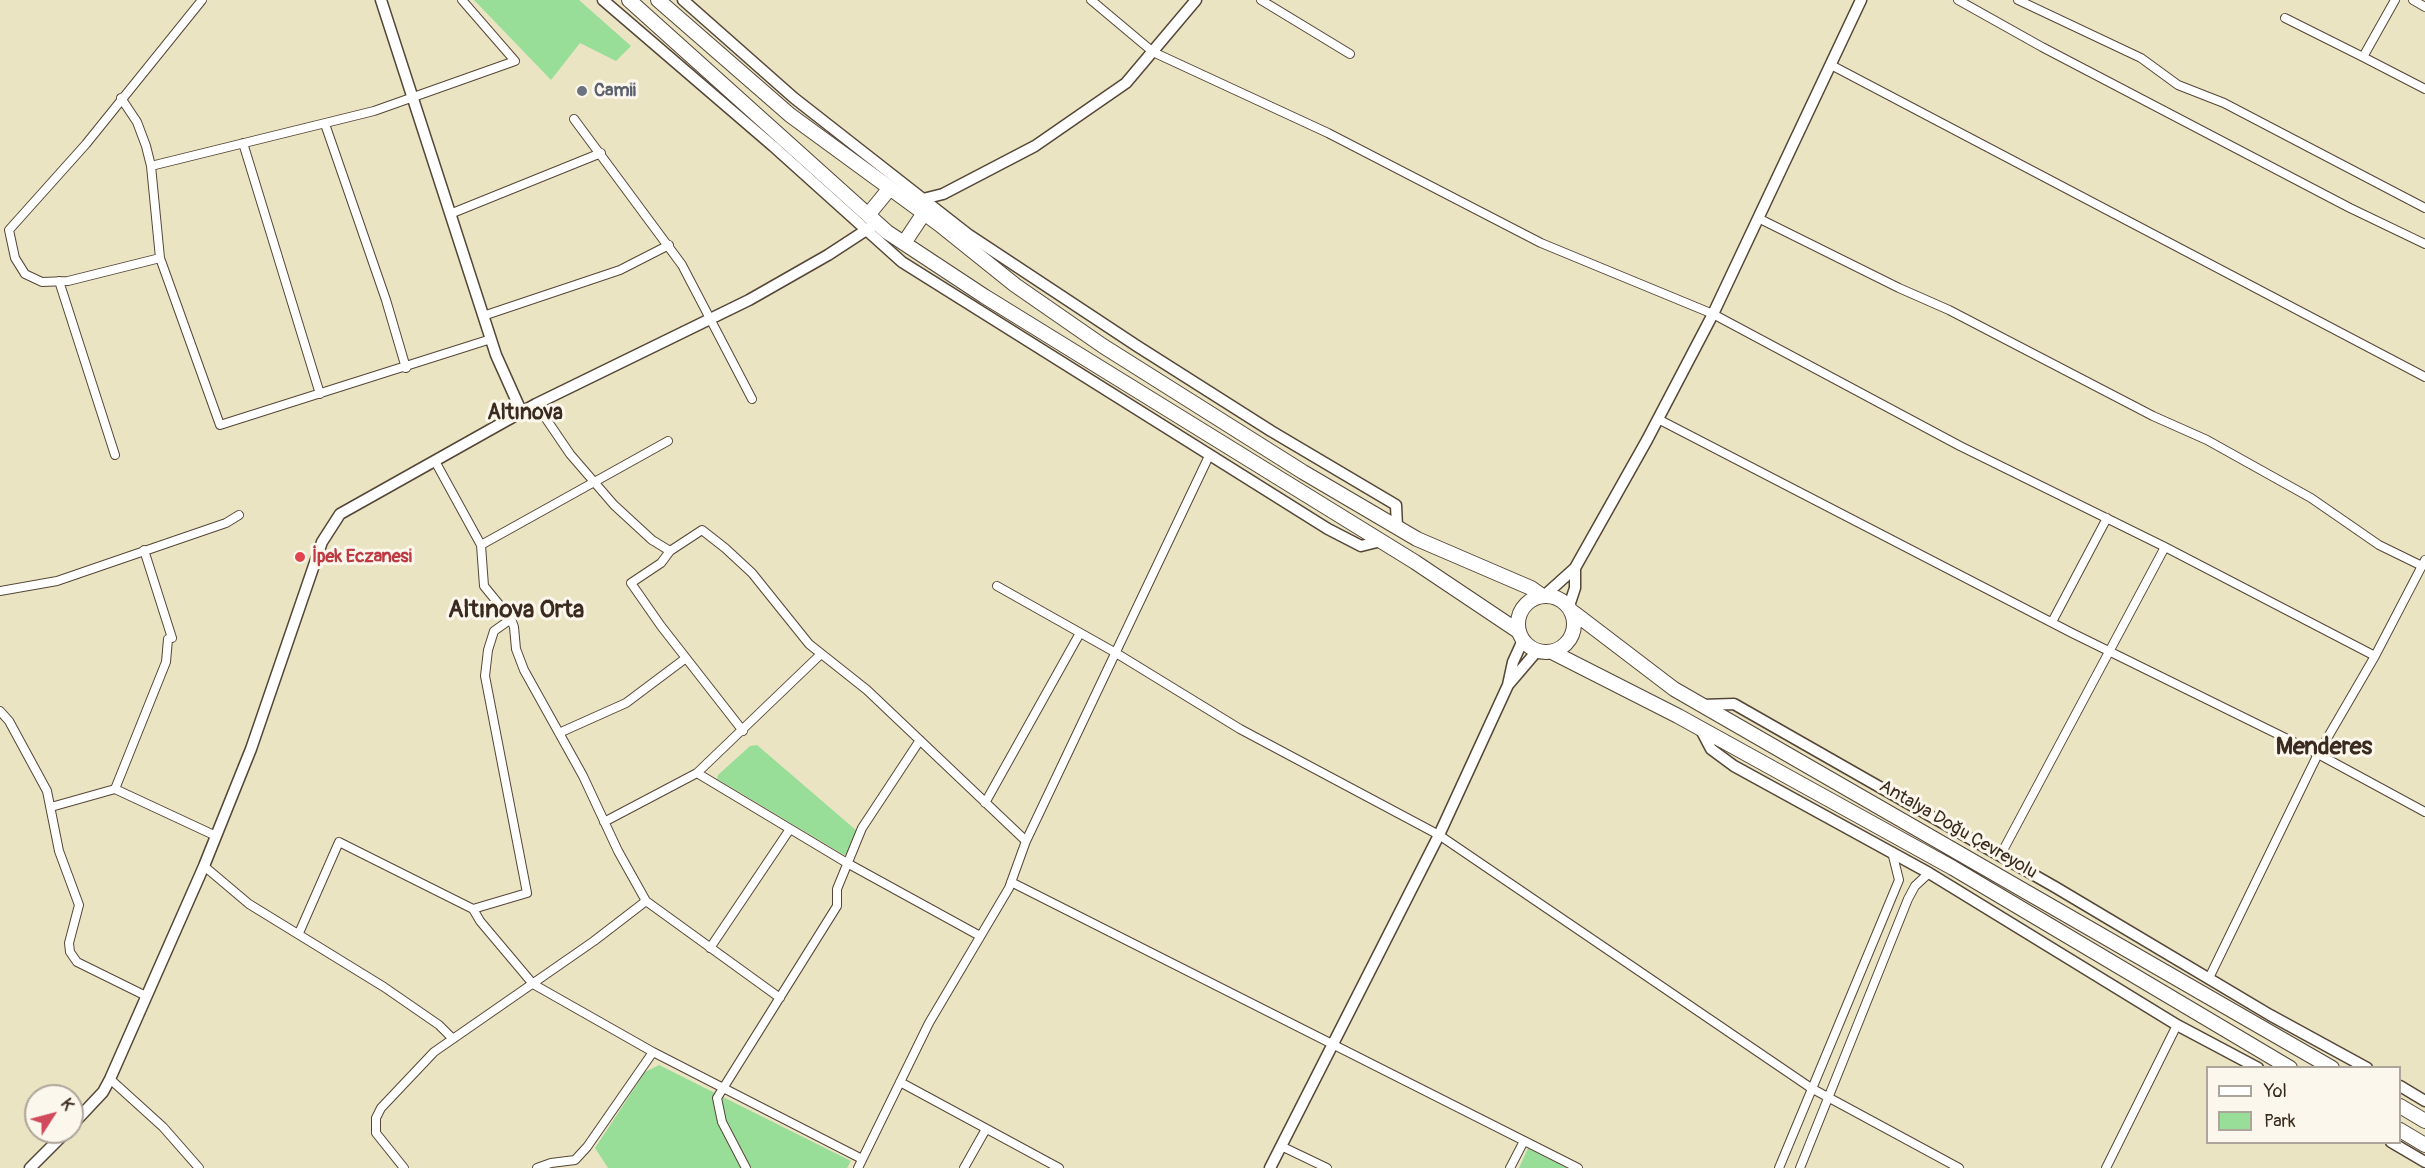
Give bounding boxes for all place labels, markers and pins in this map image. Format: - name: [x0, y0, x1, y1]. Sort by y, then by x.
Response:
- place label: Camii: [594, 80, 636, 102]
- marker: Camii: [575, 84, 589, 98]
- place label: İpek Eczanesi: [312, 546, 412, 568]
- marker: İpek Eczanesi: [293, 550, 307, 564]

